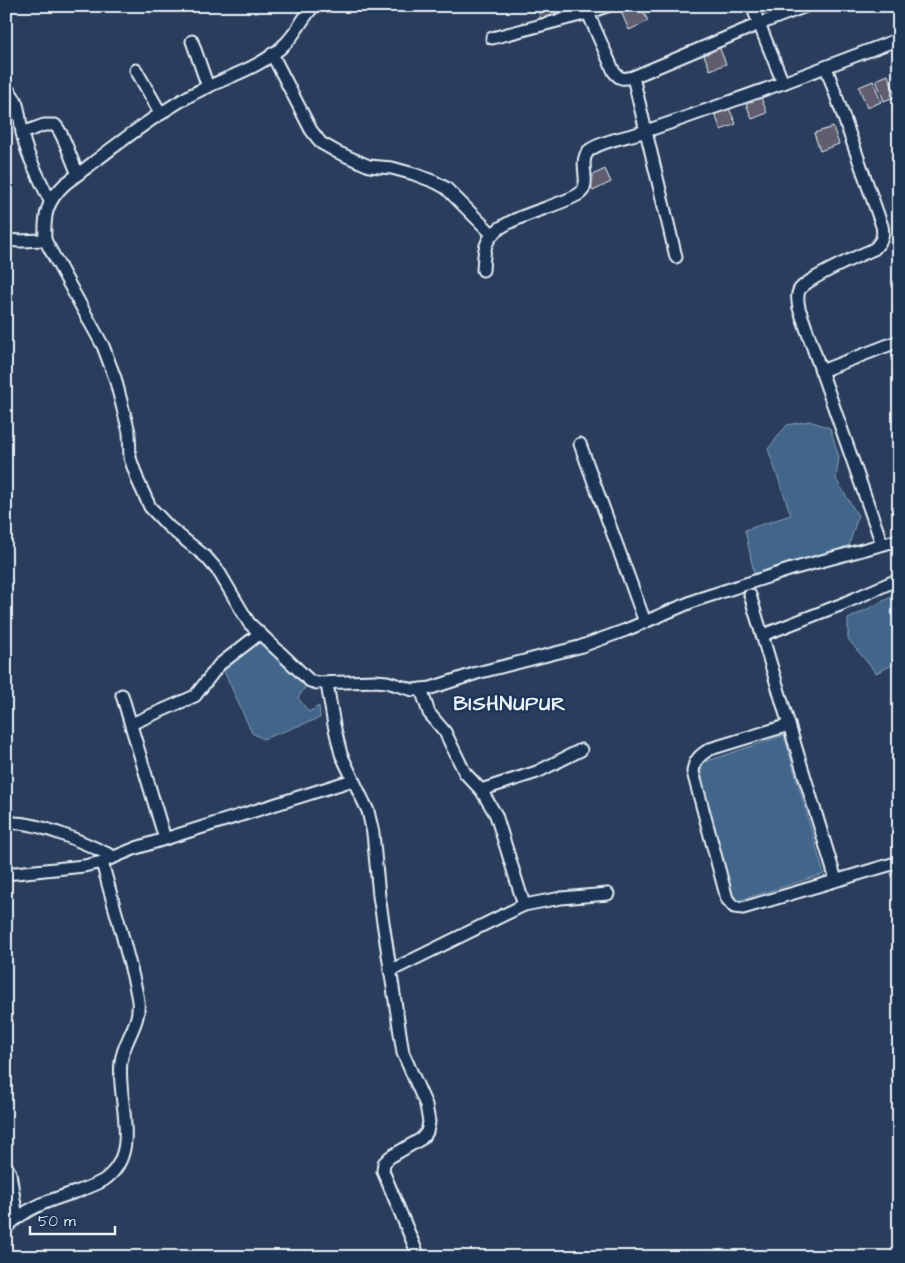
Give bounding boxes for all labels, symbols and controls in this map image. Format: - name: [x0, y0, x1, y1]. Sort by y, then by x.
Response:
- district label: BISHNUPUR: [453, 690, 567, 718]
- scale bar: [30, 1203, 115, 1235]
- text: 50 m: [38, 1211, 76, 1232]

